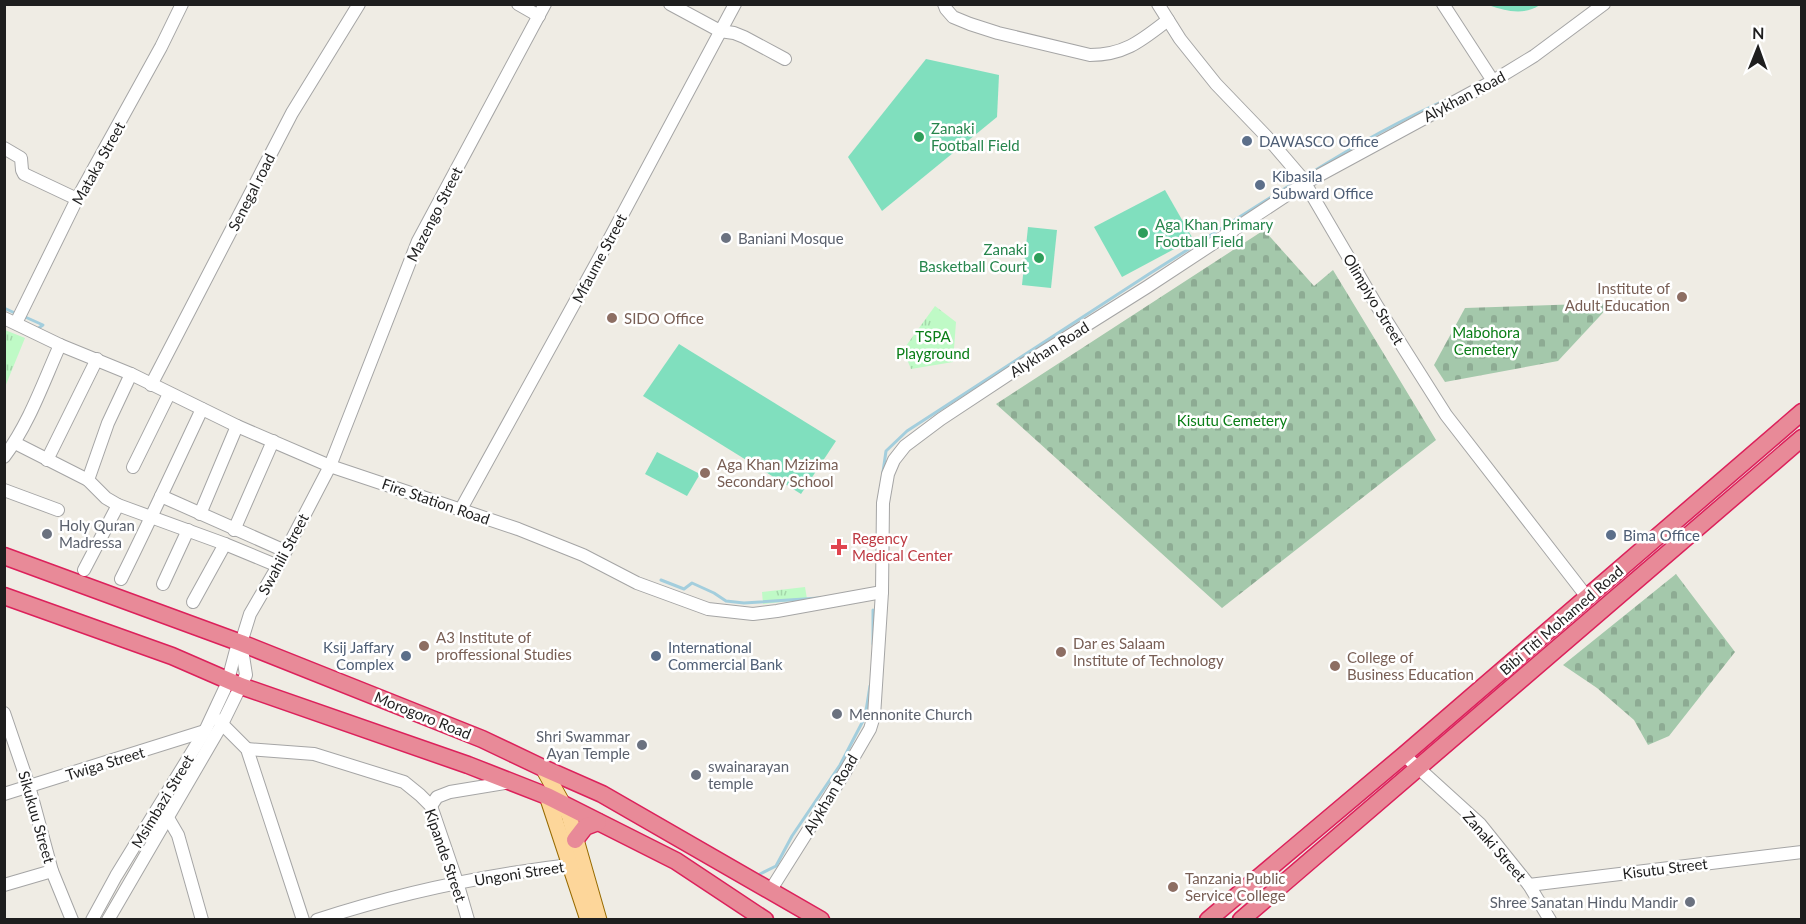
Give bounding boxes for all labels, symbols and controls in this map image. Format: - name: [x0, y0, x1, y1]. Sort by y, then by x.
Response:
- north arrow: [1728, 18, 1788, 78]
- text: N: [1752, 23, 1765, 42]
- street label: Alykhan Road: [1420, 67, 1508, 125]
- street label: Mataka Street: [68, 118, 129, 208]
- place label: Zanaki Football Field: [931, 119, 1020, 154]
- marker: Zanaki Football Field: [912, 130, 926, 144]
- place label: DAWASCO Office: [1259, 132, 1379, 150]
- marker: DAWASCO Office: [1240, 134, 1254, 148]
- street label: Senegal road: [224, 150, 278, 234]
- street label: Mazengo Street: [402, 163, 466, 264]
- place label: Kibasila Subward Office: [1272, 167, 1374, 202]
- marker: Kibasila Subward Office: [1253, 178, 1267, 192]
- street label: Mfaume Street: [568, 210, 630, 306]
- place label: Aga Khan Primary Football Field: [1155, 215, 1273, 250]
- marker: Aga Khan Primary Football Field: [1136, 226, 1150, 240]
- place label: Baniani Mosque: [738, 229, 844, 247]
- marker: Baniani Mosque: [719, 231, 733, 245]
- place label: Zanaki Basketball Court: [919, 240, 1028, 275]
- street label: Olimpiyo Street: [1340, 250, 1408, 348]
- marker: Zanaki Basketball Court: [1032, 251, 1046, 265]
- place label: Institute of Adult Education: [1565, 279, 1671, 314]
- marker: Institute of Adult Education: [1675, 290, 1689, 304]
- place label: SIDO Office: [624, 309, 704, 327]
- marker: SIDO Office: [605, 311, 619, 325]
- street label: Alykhan Road: [1006, 317, 1092, 381]
- park label: Mabohora Cemetery: [1452, 323, 1520, 358]
- park label: TSPA Playground: [896, 327, 970, 362]
- park label: Kisutu Cemetery: [1177, 411, 1287, 429]
- place label: Aga Khan Mzizima Secondary School: [717, 455, 839, 490]
- marker: Aga Khan Mzizima Secondary School: [698, 466, 712, 480]
- street label: Fire Station Road: [380, 474, 492, 528]
- street label: Swahili Street: [254, 510, 312, 598]
- place label: Holy Quran Madressa: [59, 516, 135, 551]
- place label: Bima Office: [1623, 526, 1700, 544]
- marker: Holy Quran Madressa: [40, 527, 54, 541]
- marker: Bima Office: [1604, 528, 1618, 542]
- place label: Regency Medical Center: [852, 529, 953, 564]
- marker: Regency Medical Center: [830, 538, 848, 556]
- street label: Bibi Titi Mohamed Road: [1496, 561, 1626, 679]
- place label: A3 Institute of proffessional Studies: [436, 628, 572, 663]
- place label: Dar es Salaam Institute of Technology: [1073, 634, 1224, 669]
- place label: Ksij Jaffary Complex: [323, 638, 395, 673]
- place label: International Commercial Bank: [668, 638, 783, 673]
- marker: A3 Institute of proffessional Studies: [417, 639, 431, 653]
- marker: Dar es Salaam Institute of Technology: [1054, 645, 1068, 659]
- place label: College of Business Education: [1347, 648, 1474, 683]
- marker: Ksij Jaffary Complex: [399, 649, 413, 663]
- marker: International Commercial Bank: [649, 649, 663, 663]
- marker: College of Business Education: [1328, 659, 1342, 673]
- street label: Morogoro Road: [372, 687, 474, 743]
- place label: Mennonite Church: [849, 705, 972, 723]
- marker: Mennonite Church: [830, 707, 844, 721]
- place label: Shri Swammar Ayan Temple: [536, 727, 631, 762]
- marker: Shri Swammar Ayan Temple: [635, 738, 649, 752]
- street label: Twiga Street: [63, 742, 147, 784]
- street label: Msimbazi Street: [127, 751, 197, 851]
- street label: Alykhan Road: [799, 751, 861, 837]
- place label: swainarayan temple: [708, 757, 789, 792]
- marker: swainarayan temple: [689, 768, 703, 782]
- street label: Sikukuu Street: [15, 769, 59, 866]
- street label: Kipande Street: [422, 806, 471, 905]
- street label: Zanaki Street: [1460, 807, 1531, 885]
- street label: Kisutu Street: [1621, 854, 1709, 882]
- street label: Ungoni Street: [473, 857, 566, 889]
- place label: Tanzania Public Service College: [1185, 869, 1286, 904]
- marker: Tanzania Public Service College: [1166, 880, 1180, 894]
- place label: Shree Sanatan Hindu Mandir: [1490, 893, 1679, 911]
- marker: Shree Sanatan Hindu Mandir: [1683, 895, 1697, 909]

